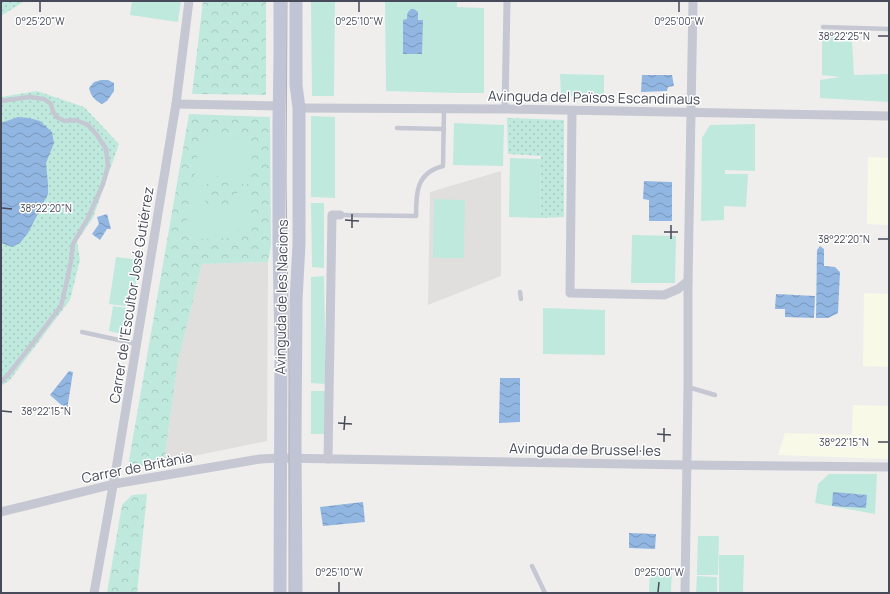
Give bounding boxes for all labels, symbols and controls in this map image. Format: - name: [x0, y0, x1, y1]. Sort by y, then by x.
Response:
- text: 0°25'20"W: [15, 14, 65, 28]
- text: 0°25'10"W: [335, 14, 383, 28]
- text: 0°25'00"W: [654, 14, 704, 28]
- text: 38°22'25"N: [818, 29, 870, 43]
- street label: Avinguda del Països Escandinaus: [488, 86, 700, 108]
- street label: Carrer de l'Escultor José Gutiérrez: [104, 185, 158, 405]
- text: 38°22'20"N: [20, 201, 72, 215]
- street label: Avinguda de les Nacions: [270, 219, 292, 375]
- text: 38°22'20"N: [818, 232, 870, 246]
- text: 38°22'15"N: [21, 404, 71, 418]
- text: 38°22'15"N: [819, 435, 869, 449]
- street label: Avinguda de Brussel·les: [509, 438, 661, 460]
- street label: Carrer de Britània: [80, 447, 194, 487]
- text: 0°25'10"W: [315, 565, 363, 579]
- text: 0°25'00"W: [634, 565, 684, 579]

